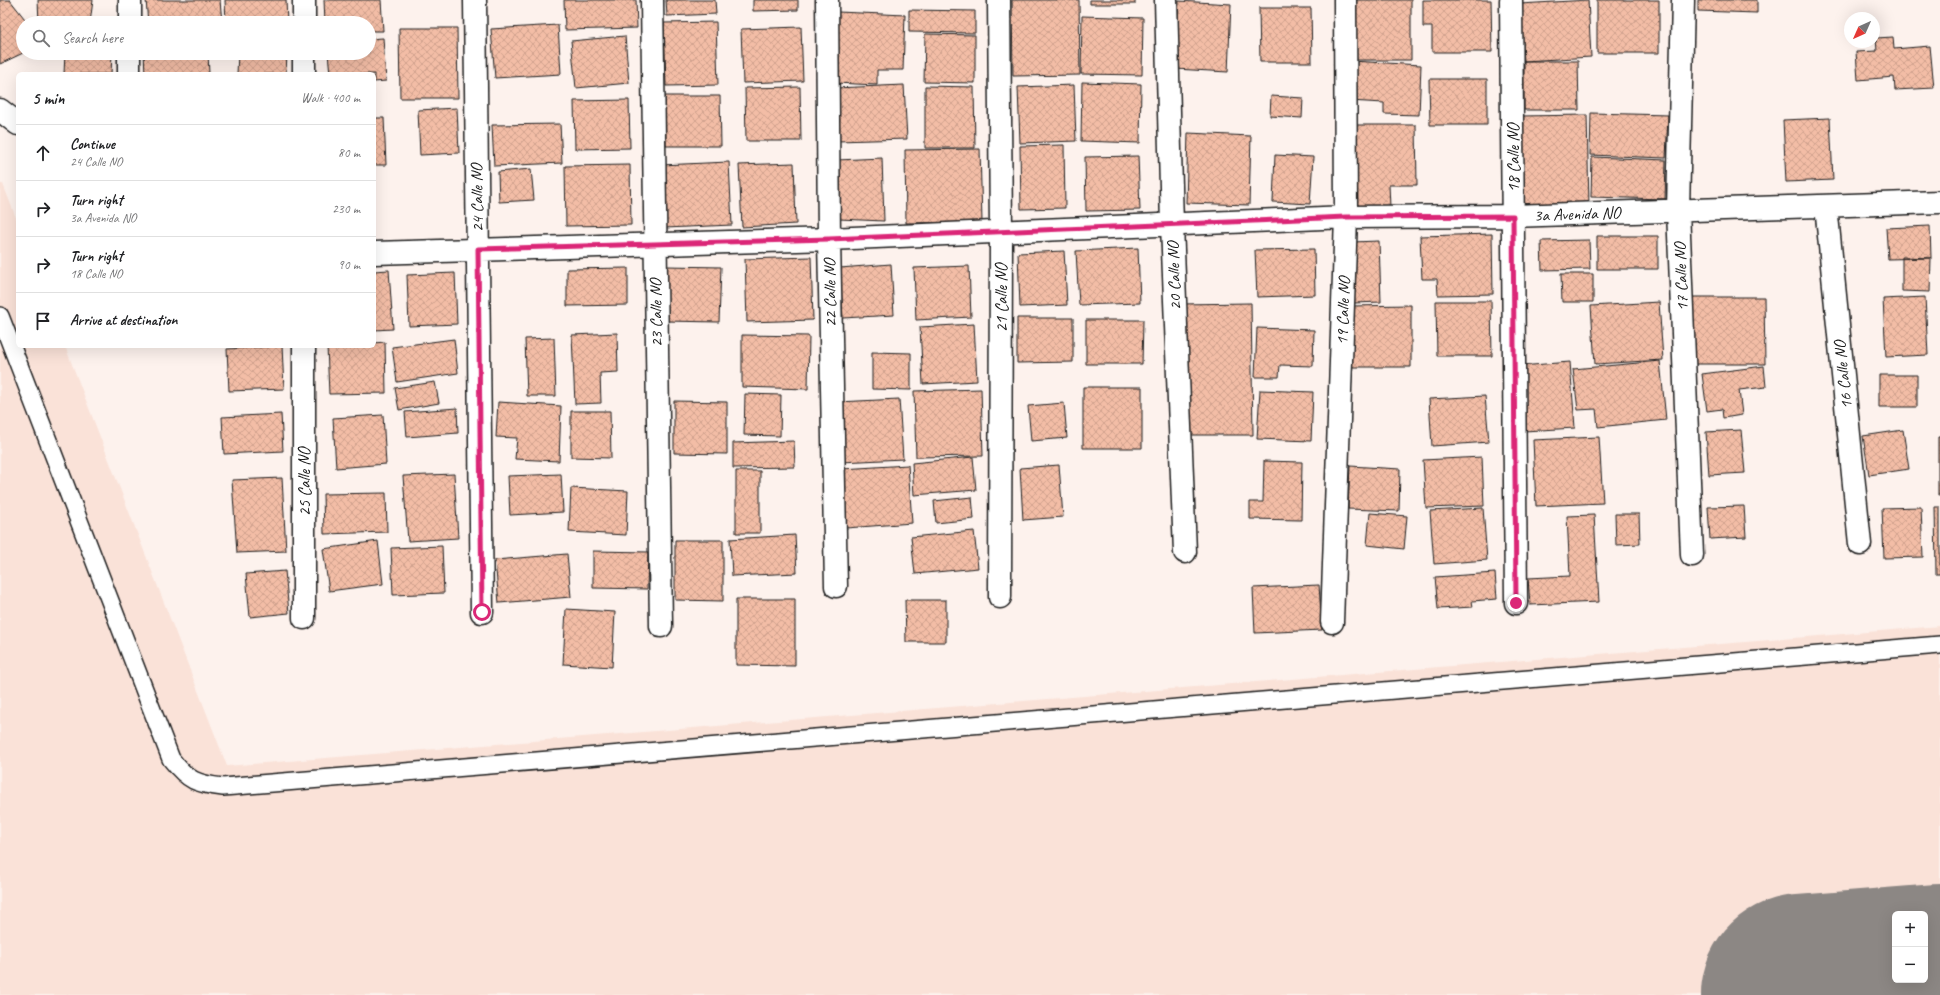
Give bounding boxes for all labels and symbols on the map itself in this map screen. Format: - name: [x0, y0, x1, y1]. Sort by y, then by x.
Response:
- north arrow: [1844, 12, 1880, 48]
- street label: 18 Calle NO: [1503, 121, 1524, 192]
- street label: 24 Calle NO: [466, 161, 488, 232]
- street label: 3a Avenida NO: [1533, 202, 1623, 226]
- street label: 20 Calle NO: [1162, 239, 1186, 311]
- street label: 17 Calle NO: [1669, 240, 1693, 312]
- street label: 22 Calle NO: [819, 256, 841, 327]
- street label: 21 Calle NO: [991, 261, 1012, 332]
- street label: 19 Calle NO: [1331, 274, 1355, 346]
- street label: 23 Calle NO: [645, 276, 667, 347]
- street label: 16 Calle NO: [1829, 337, 1857, 410]
- street label: 25 Calle NO: [294, 445, 315, 516]
- route end: [1507, 594, 1525, 612]
- route start: [473, 603, 491, 621]

